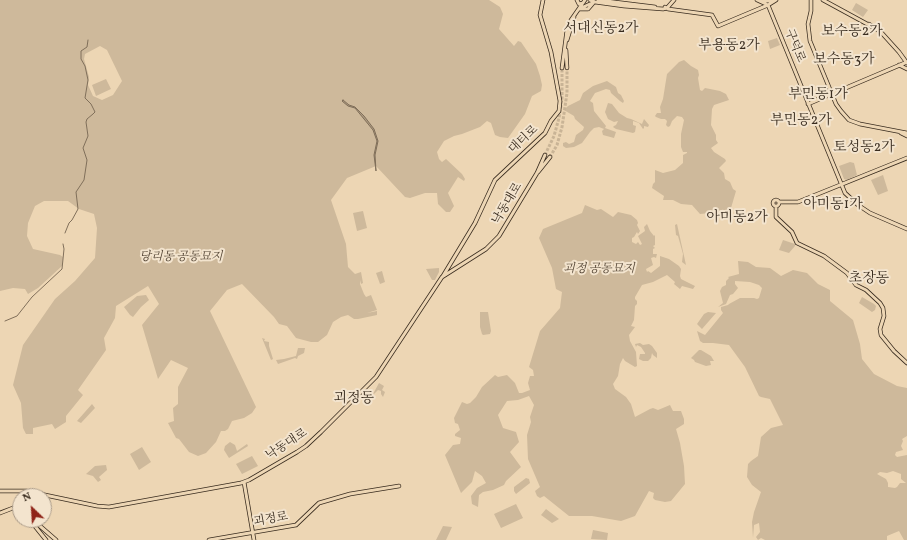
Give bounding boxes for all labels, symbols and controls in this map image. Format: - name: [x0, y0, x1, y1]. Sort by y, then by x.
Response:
- district label: 서대신동2가: [563, 21, 639, 37]
- district label: 보수동2가: [821, 24, 883, 40]
- street label: 구덕로: [781, 27, 807, 65]
- district label: 부용동2가: [698, 38, 760, 54]
- district label: 보수동3가: [813, 52, 875, 68]
- district label: 부민동1가: [788, 87, 848, 103]
- district label: 부민동2가: [770, 113, 832, 129]
- street label: 대티로: [506, 123, 542, 157]
- district label: 토성동2가: [833, 140, 895, 156]
- street label: 낙동대로: [490, 180, 526, 228]
- district label: 아미동1가: [803, 197, 863, 213]
- district label: 아미동2가: [706, 210, 768, 226]
- park label: 당리동 공동묘지: [139, 251, 223, 265]
- park label: 괴정 공동묘지: [563, 263, 635, 277]
- district label: 초장동: [849, 271, 889, 287]
- district label: 괴정동: [334, 391, 374, 407]
- street label: 낙동대로: [264, 426, 310, 464]
- north arrow: [12, 488, 52, 528]
- text: N: [20, 489, 34, 506]
- street label: 괴정로: [253, 510, 289, 530]

